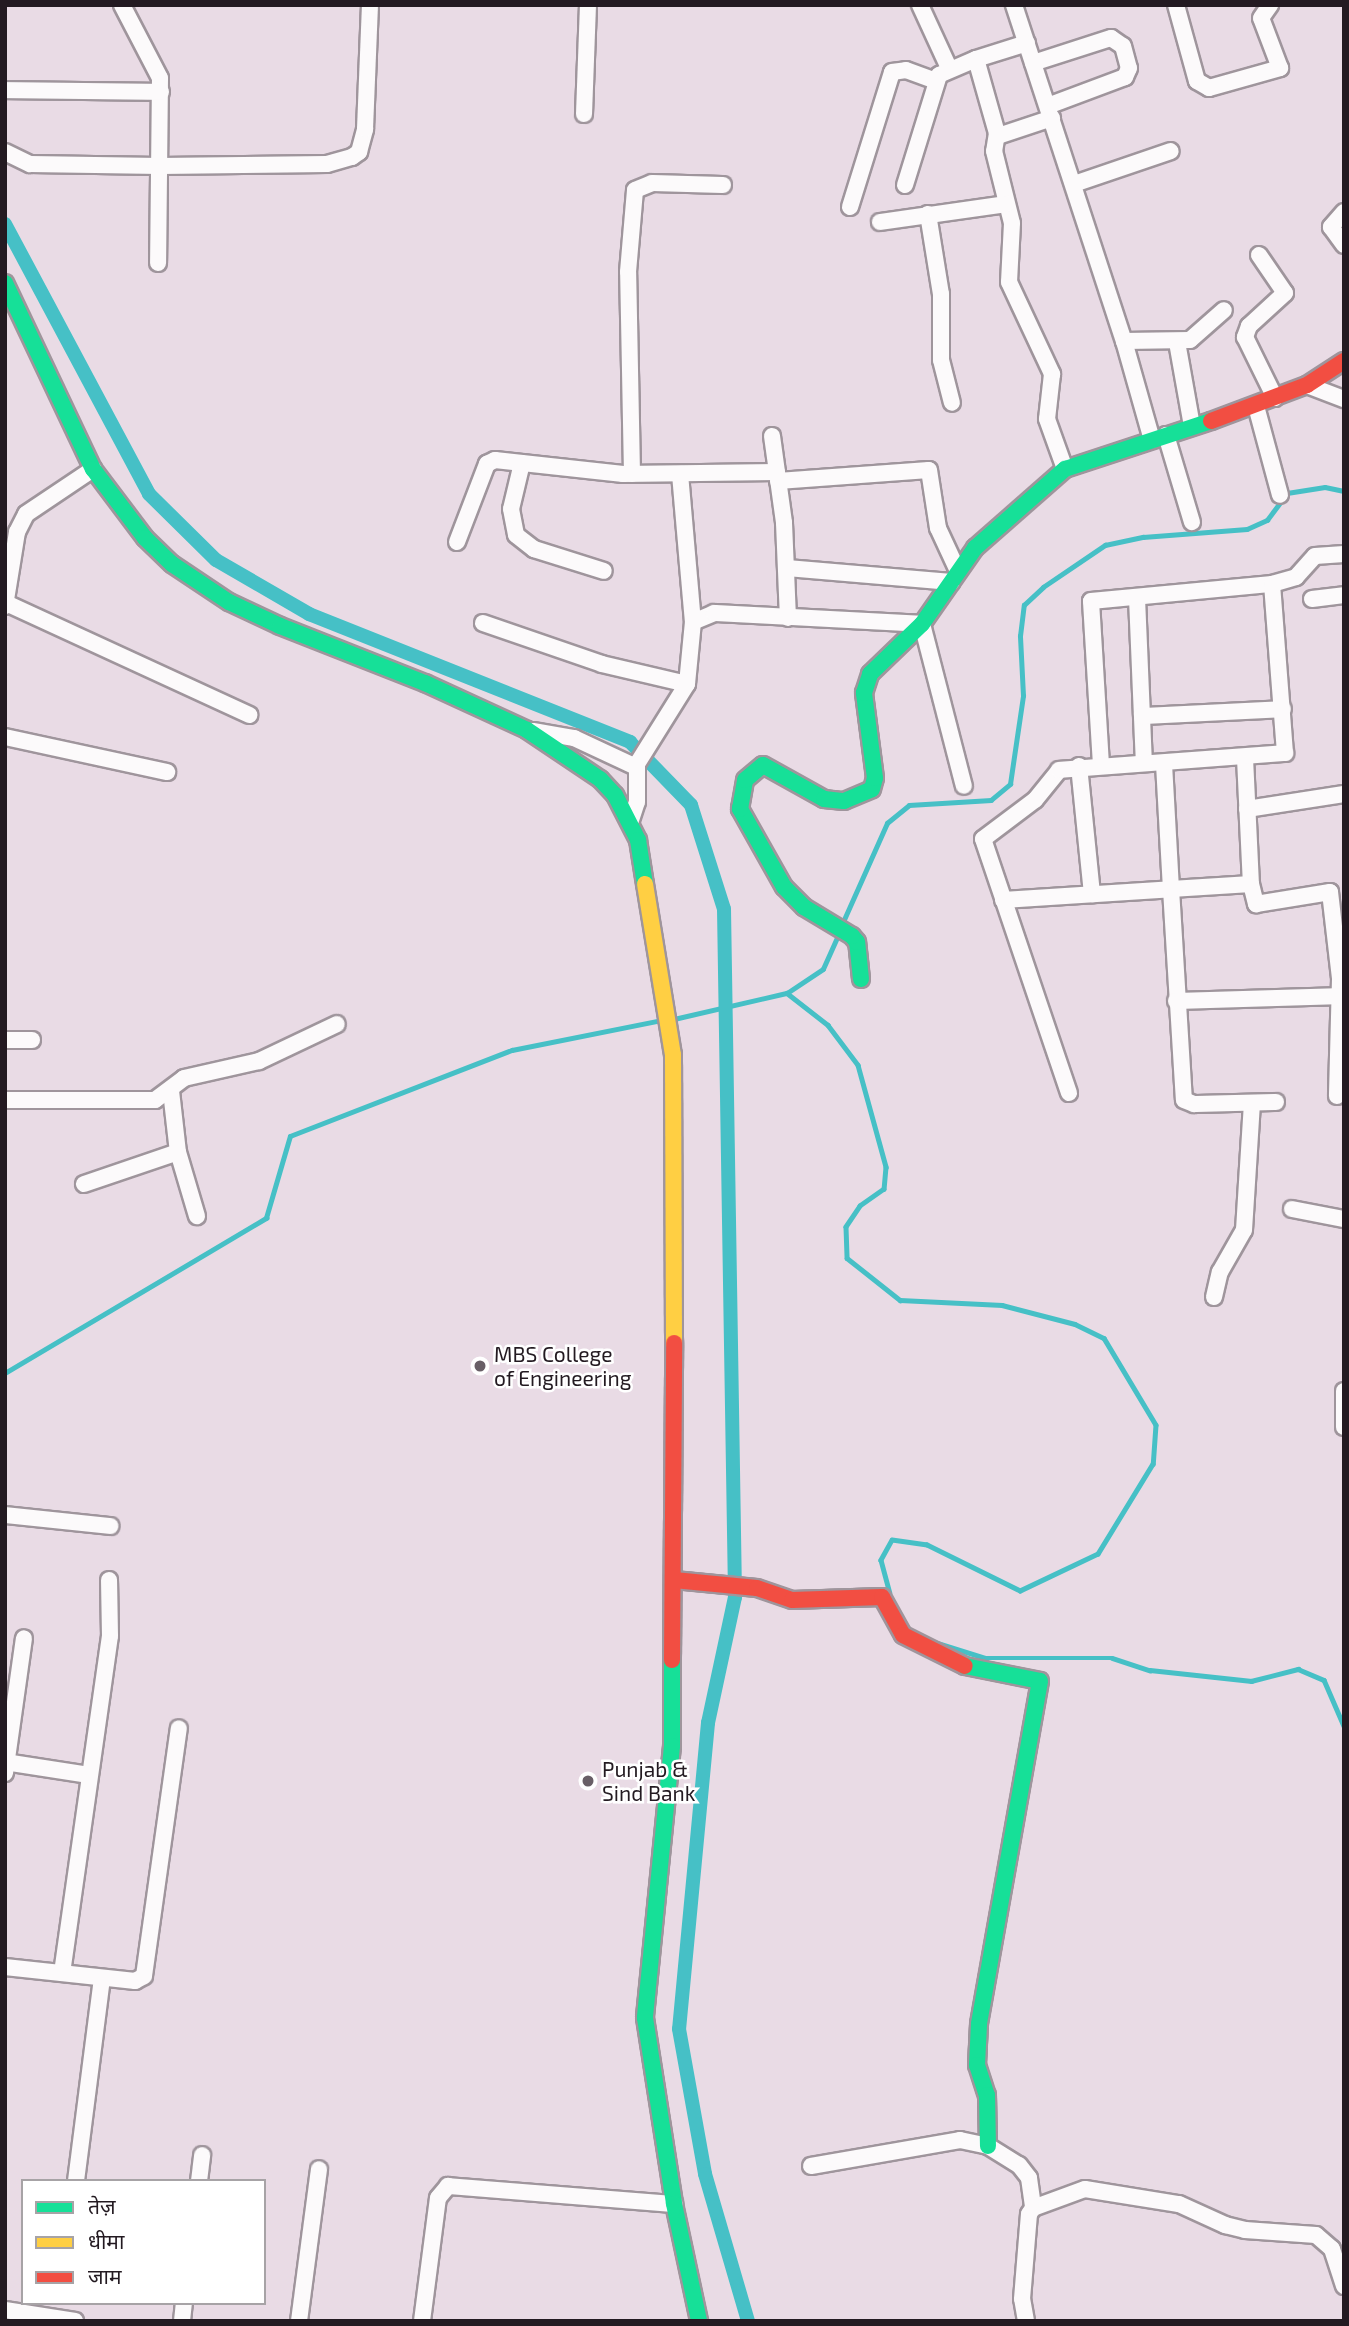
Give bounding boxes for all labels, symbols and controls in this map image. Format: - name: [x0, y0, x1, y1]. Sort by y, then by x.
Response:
- place label: MBS College of Engineering: [494, 1341, 632, 1391]
- marker: MBS College of Engineering: [472, 1358, 488, 1374]
- place label: Punjab & Sind Bank: [602, 1756, 695, 1806]
- marker: Punjab & Sind Bank: [580, 1773, 596, 1789]
- legend: [21, 2179, 266, 2305]
- text: तेज़: [88, 2193, 116, 2218]
- text: धीमा: [88, 2228, 124, 2253]
- text: जाम: [88, 2263, 122, 2288]

